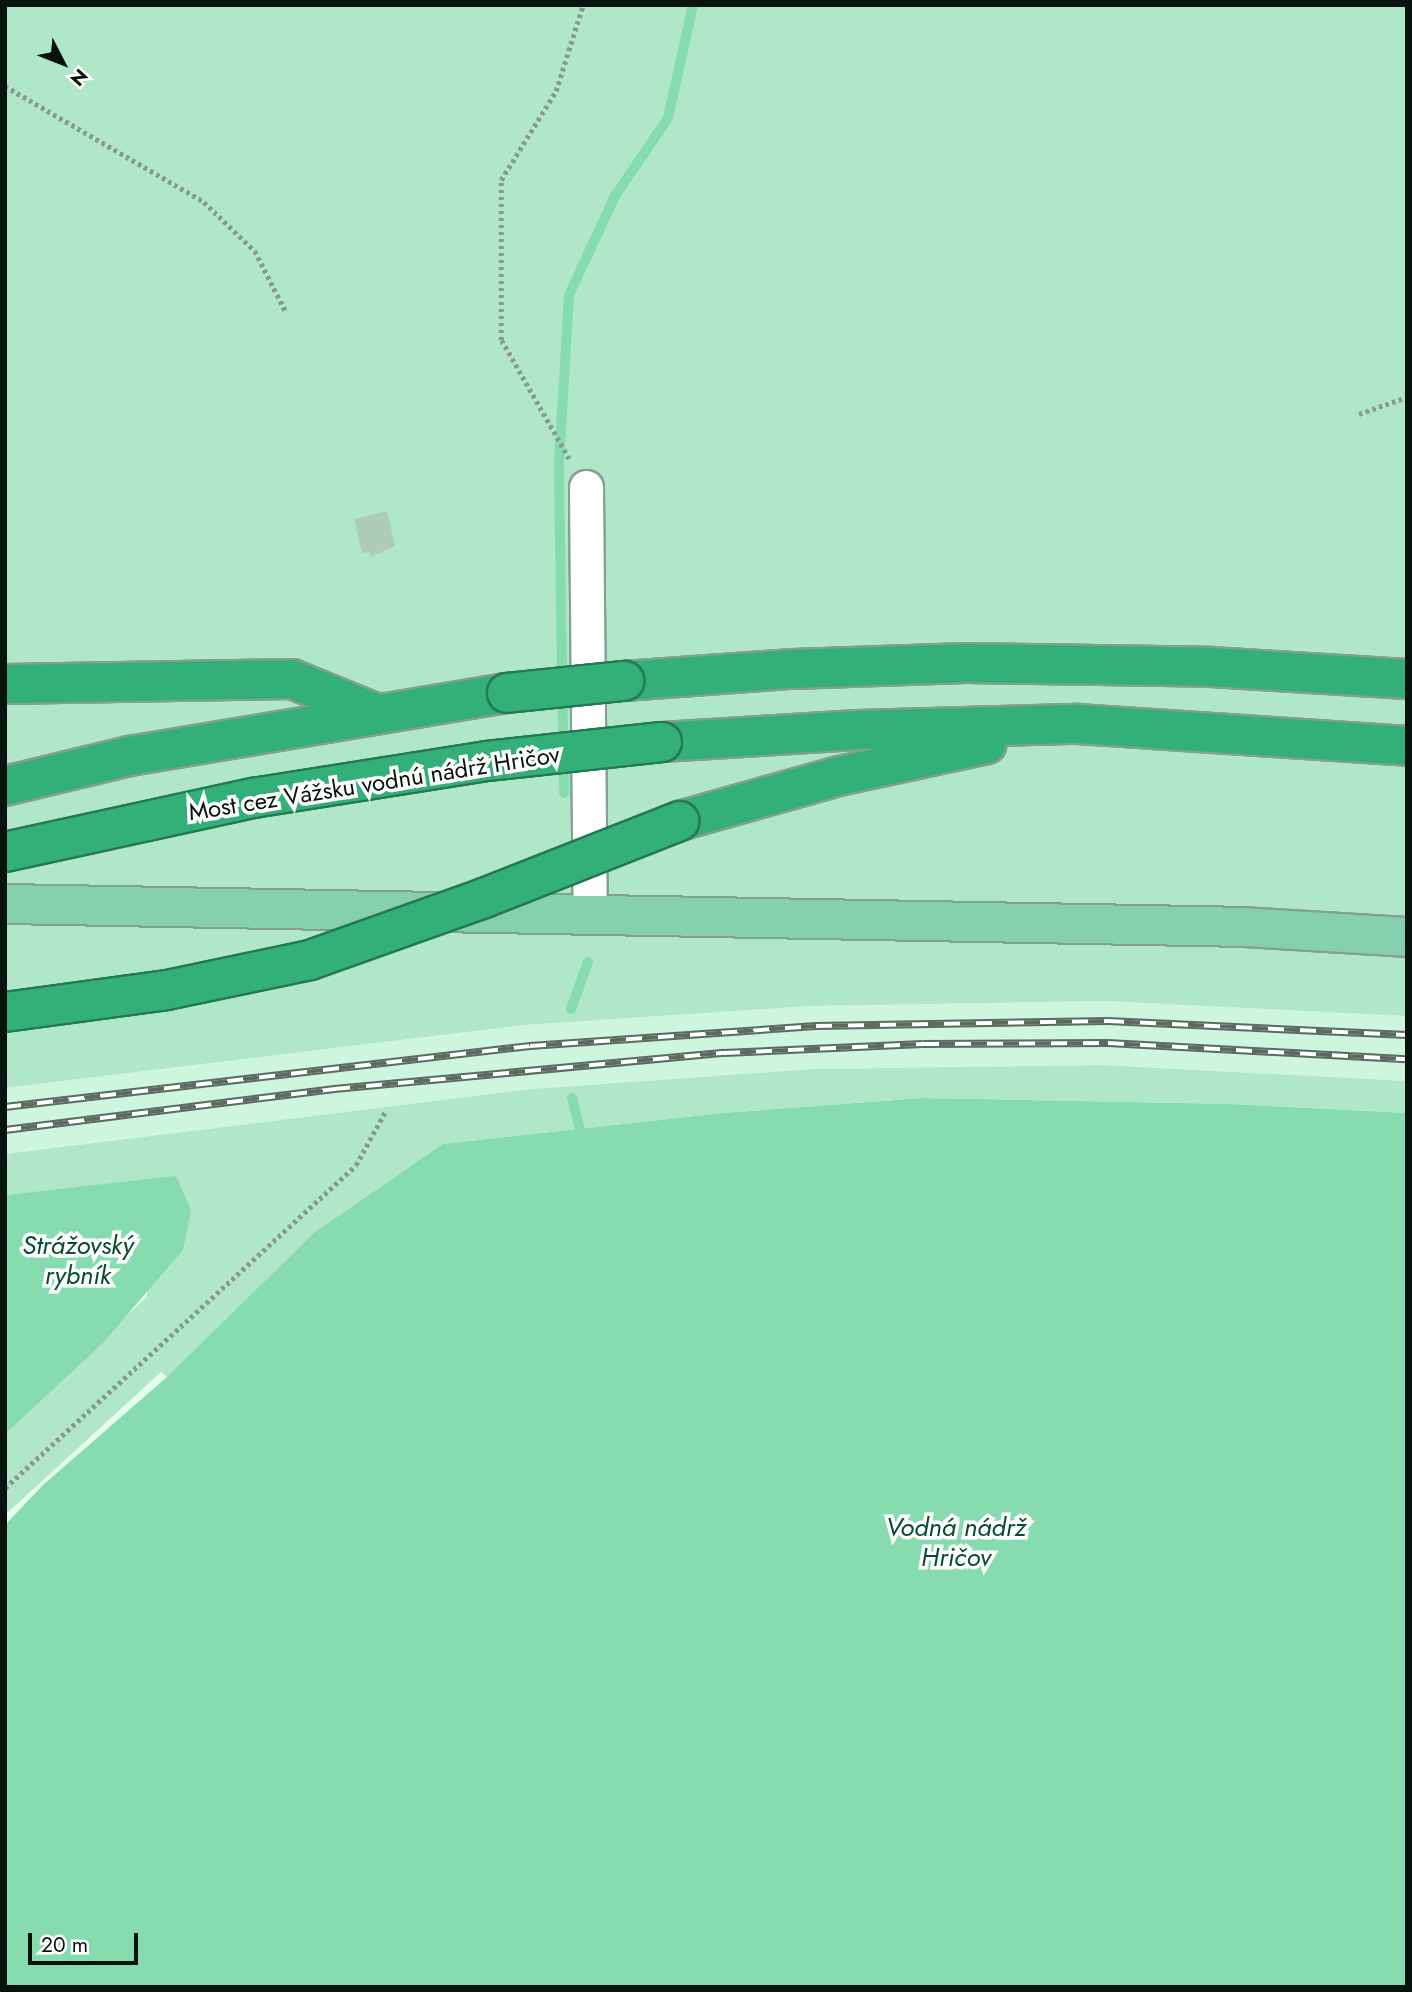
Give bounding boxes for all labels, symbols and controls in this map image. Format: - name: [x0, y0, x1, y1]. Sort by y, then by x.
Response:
- north arrow: [28, 28, 98, 98]
- text: N: [64, 63, 94, 92]
- street label: Most cez Vážsku vodnú nádrž Hričov: [186, 739, 562, 827]
- water label: Strážovský rybník: [22, 1230, 134, 1292]
- water label: Vodná nádrž Hričov: [886, 1512, 1026, 1574]
- scale bar: [32, 1918, 142, 1962]
- text: 20 m: [41, 1930, 88, 1960]

